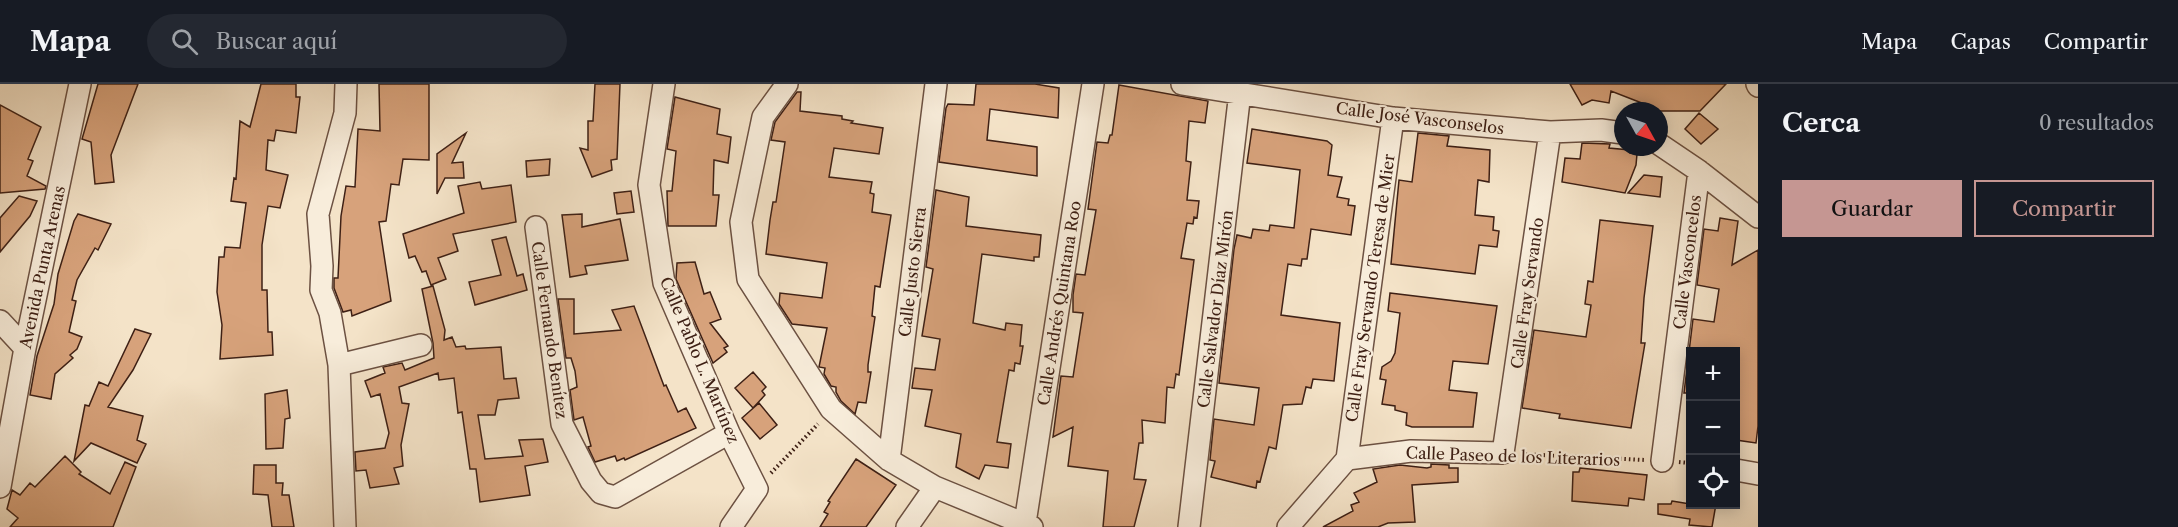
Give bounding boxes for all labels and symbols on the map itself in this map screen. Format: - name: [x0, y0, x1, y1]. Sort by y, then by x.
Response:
- street label: Calle José Vasconselos: [1335, 98, 1505, 138]
- north arrow: [1614, 102, 1668, 156]
- street label: Calle Fray Servando Teresa de Mier: [1341, 152, 1399, 423]
- street label: Avenida Punta Arenas: [15, 184, 69, 351]
- street label: Calle Vasconcelos: [1669, 194, 1705, 330]
- street label: Calle Andrés Quintana Roo: [1033, 199, 1085, 407]
- street label: Calle Justo Sierra: [894, 205, 930, 338]
- street label: Calle Salvador Díaz Mirón: [1193, 209, 1237, 409]
- street label: Calle Fray Servando: [1506, 216, 1548, 370]
- street label: Calle Fernando Benítez: [528, 240, 572, 420]
- street label: Calle Pablo L. Martínez: [656, 274, 744, 446]
- street label: Calle Paseo de los Literarios: [1405, 442, 1621, 470]

